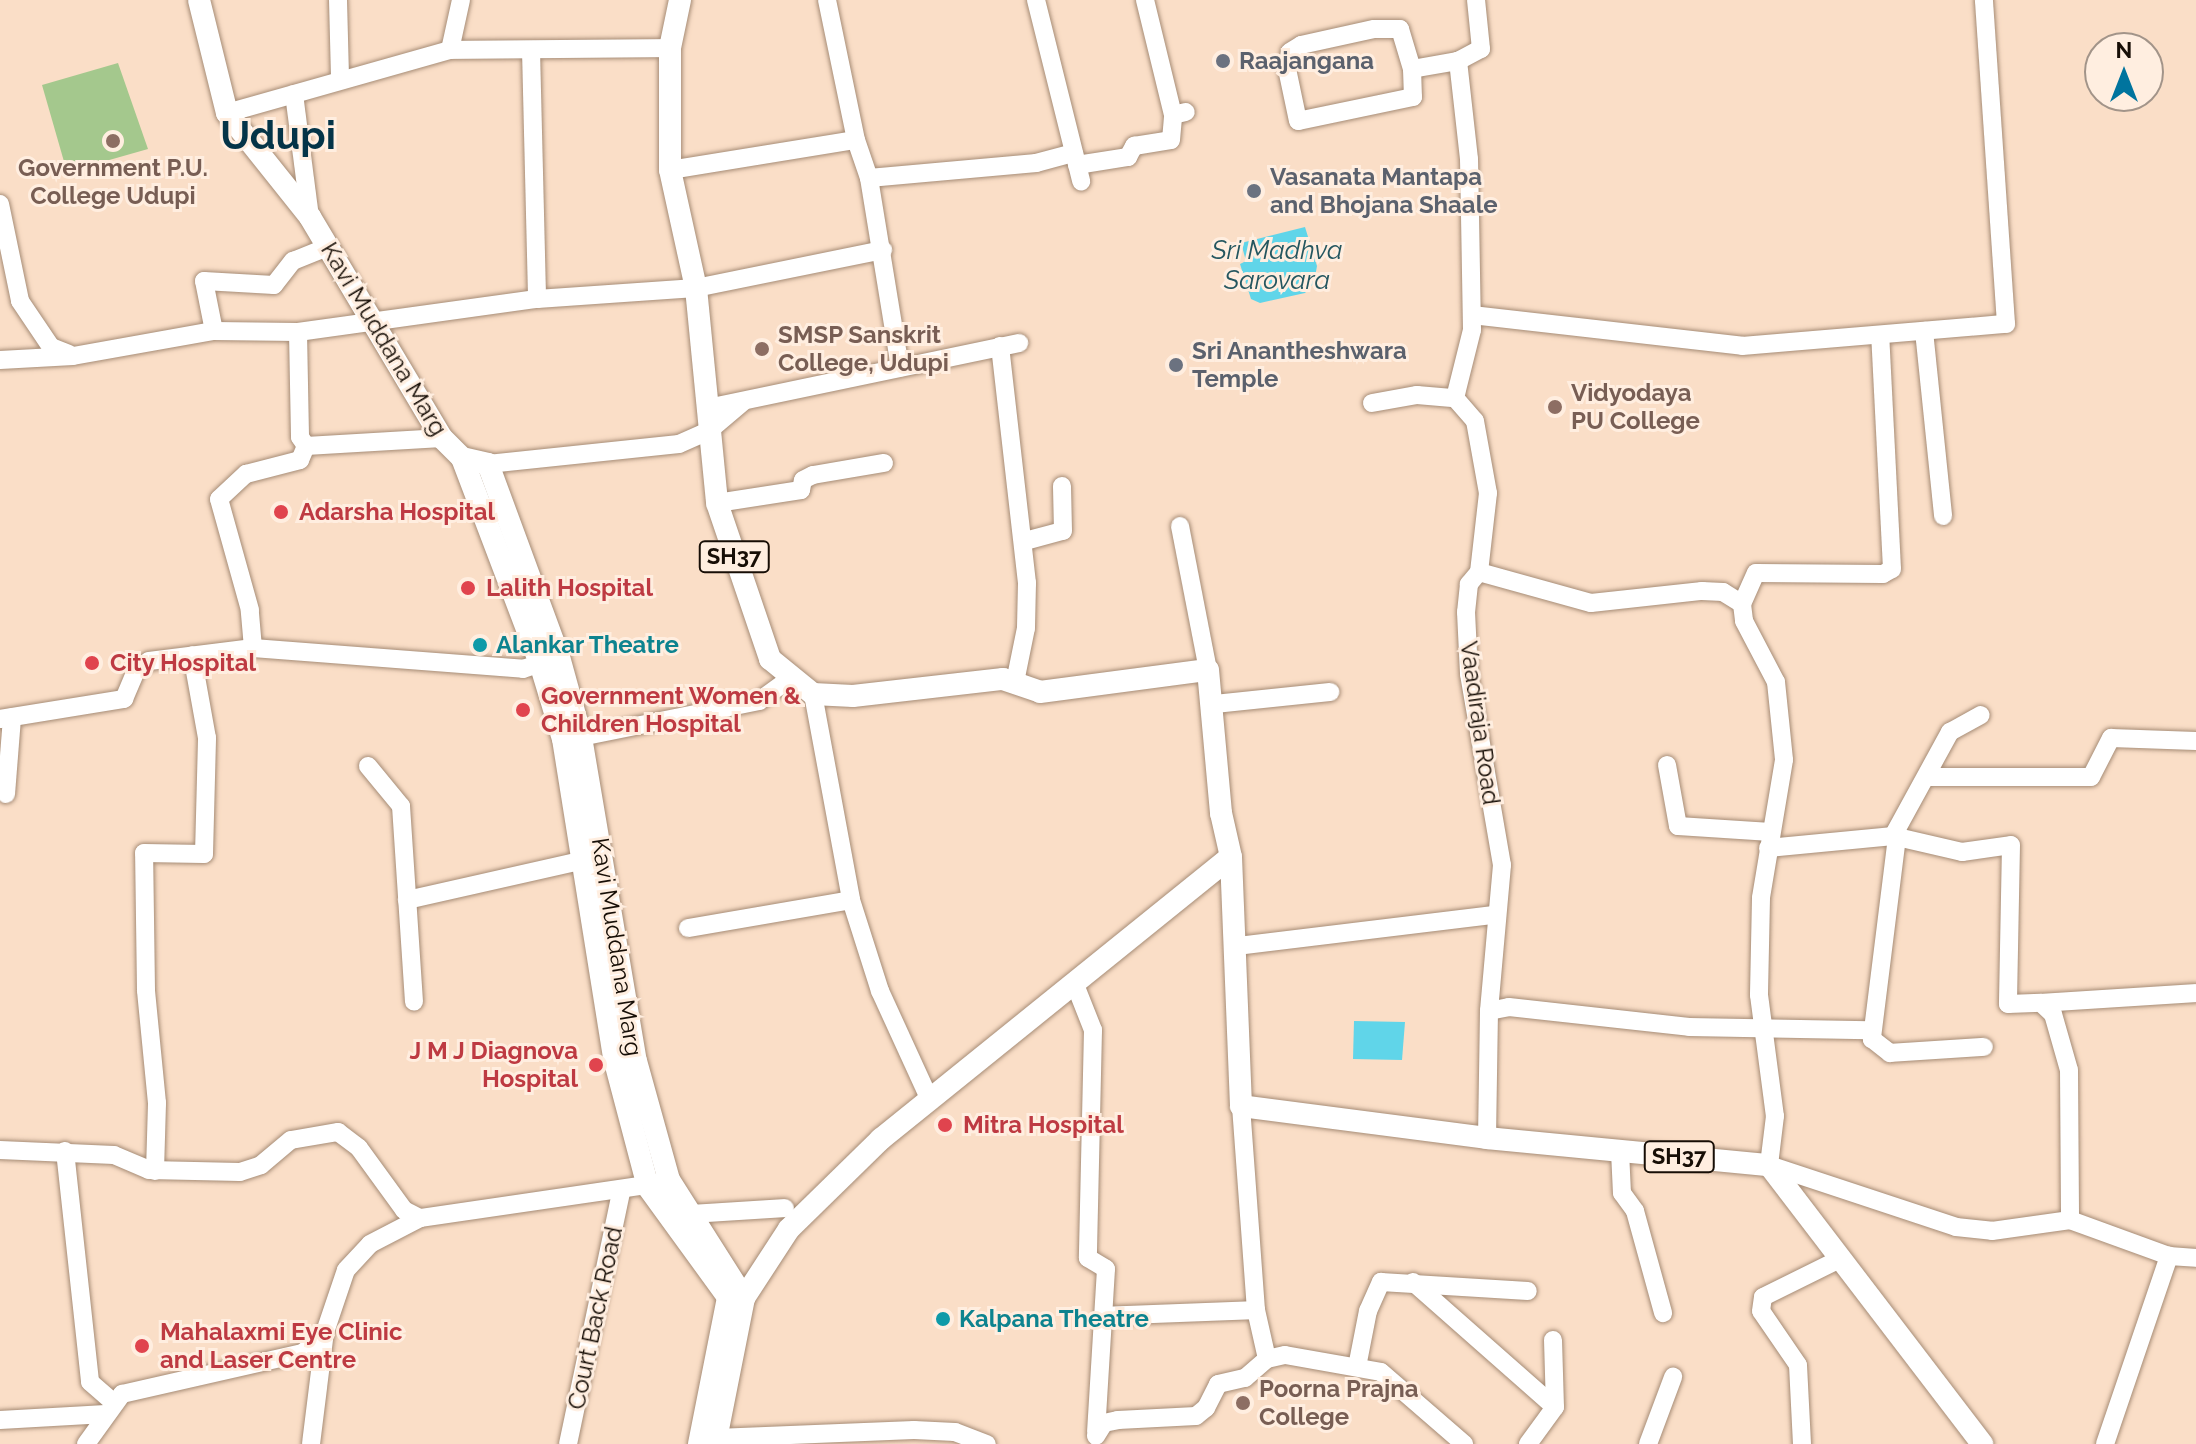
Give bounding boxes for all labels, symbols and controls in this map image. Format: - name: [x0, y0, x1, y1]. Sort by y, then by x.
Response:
- north arrow: [2084, 32, 2164, 112]
- text: N: [2116, 37, 2132, 63]
- place label: Raajangana: [1239, 47, 1374, 75]
- marker: Raajangana: [1214, 52, 1232, 70]
- district label: Udupi: [220, 111, 336, 159]
- marker: Government P.U. College Udupi: [104, 132, 122, 150]
- place label: Government P.U. College Udupi: [18, 154, 208, 210]
- place label: Vasanata Mantapa and Bhojana Shaale: [1270, 163, 1498, 219]
- marker: Vasanata Mantapa and Bhojana Shaale: [1245, 182, 1263, 200]
- water label: Sri Madhva Sarovara: [1211, 235, 1343, 296]
- street label: Kavi Muddana Marg: [315, 237, 453, 441]
- place label: SMSP Sanskrit College, Udupi: [778, 321, 949, 377]
- place label: Sri Anantheshwara Temple: [1192, 337, 1407, 393]
- marker: SMSP Sanskrit College, Udupi: [753, 340, 771, 358]
- marker: Sri Anantheshwara Temple: [1167, 356, 1185, 374]
- place label: Vidyodaya PU College: [1571, 379, 1700, 435]
- marker: Vidyodaya PU College: [1546, 398, 1564, 416]
- place label: Adarsha Hospital: [299, 498, 495, 526]
- marker: Adarsha Hospital: [270, 501, 292, 523]
- road number: SH37: [698, 539, 770, 575]
- place label: Lalith Hospital: [486, 574, 653, 602]
- marker: Lalith Hospital: [457, 577, 479, 599]
- place label: Alankar Theatre: [496, 631, 680, 659]
- marker: Alankar Theatre: [471, 636, 489, 654]
- street label: Vaadiraja Road: [1454, 639, 1506, 807]
- place label: City Hospital: [110, 649, 257, 677]
- marker: City Hospital: [81, 652, 103, 674]
- place label: Government Women & Children Hospital: [541, 682, 802, 738]
- marker: Government Women & Children Hospital: [512, 699, 534, 721]
- street label: Kavi Muddana Marg: [586, 836, 648, 1058]
- place label: J M J Diagnova Hospital: [409, 1037, 578, 1093]
- marker: J M J Diagnova Hospital: [585, 1054, 607, 1076]
- place label: Mitra Hospital: [963, 1111, 1124, 1139]
- marker: Mitra Hospital: [934, 1114, 956, 1136]
- road number: SH37: [1643, 1139, 1715, 1175]
- street label: Court Back Road: [562, 1224, 628, 1412]
- place label: Kalpana Theatre: [959, 1305, 1149, 1333]
- marker: Kalpana Theatre: [934, 1310, 952, 1328]
- place label: Mahalaxmi Eye Clinic and Laser Centre: [160, 1318, 402, 1374]
- marker: Mahalaxmi Eye Clinic and Laser Centre: [131, 1335, 153, 1357]
- place label: Poorna Prajna College: [1259, 1375, 1419, 1431]
- marker: Poorna Prajna College: [1234, 1394, 1252, 1412]

